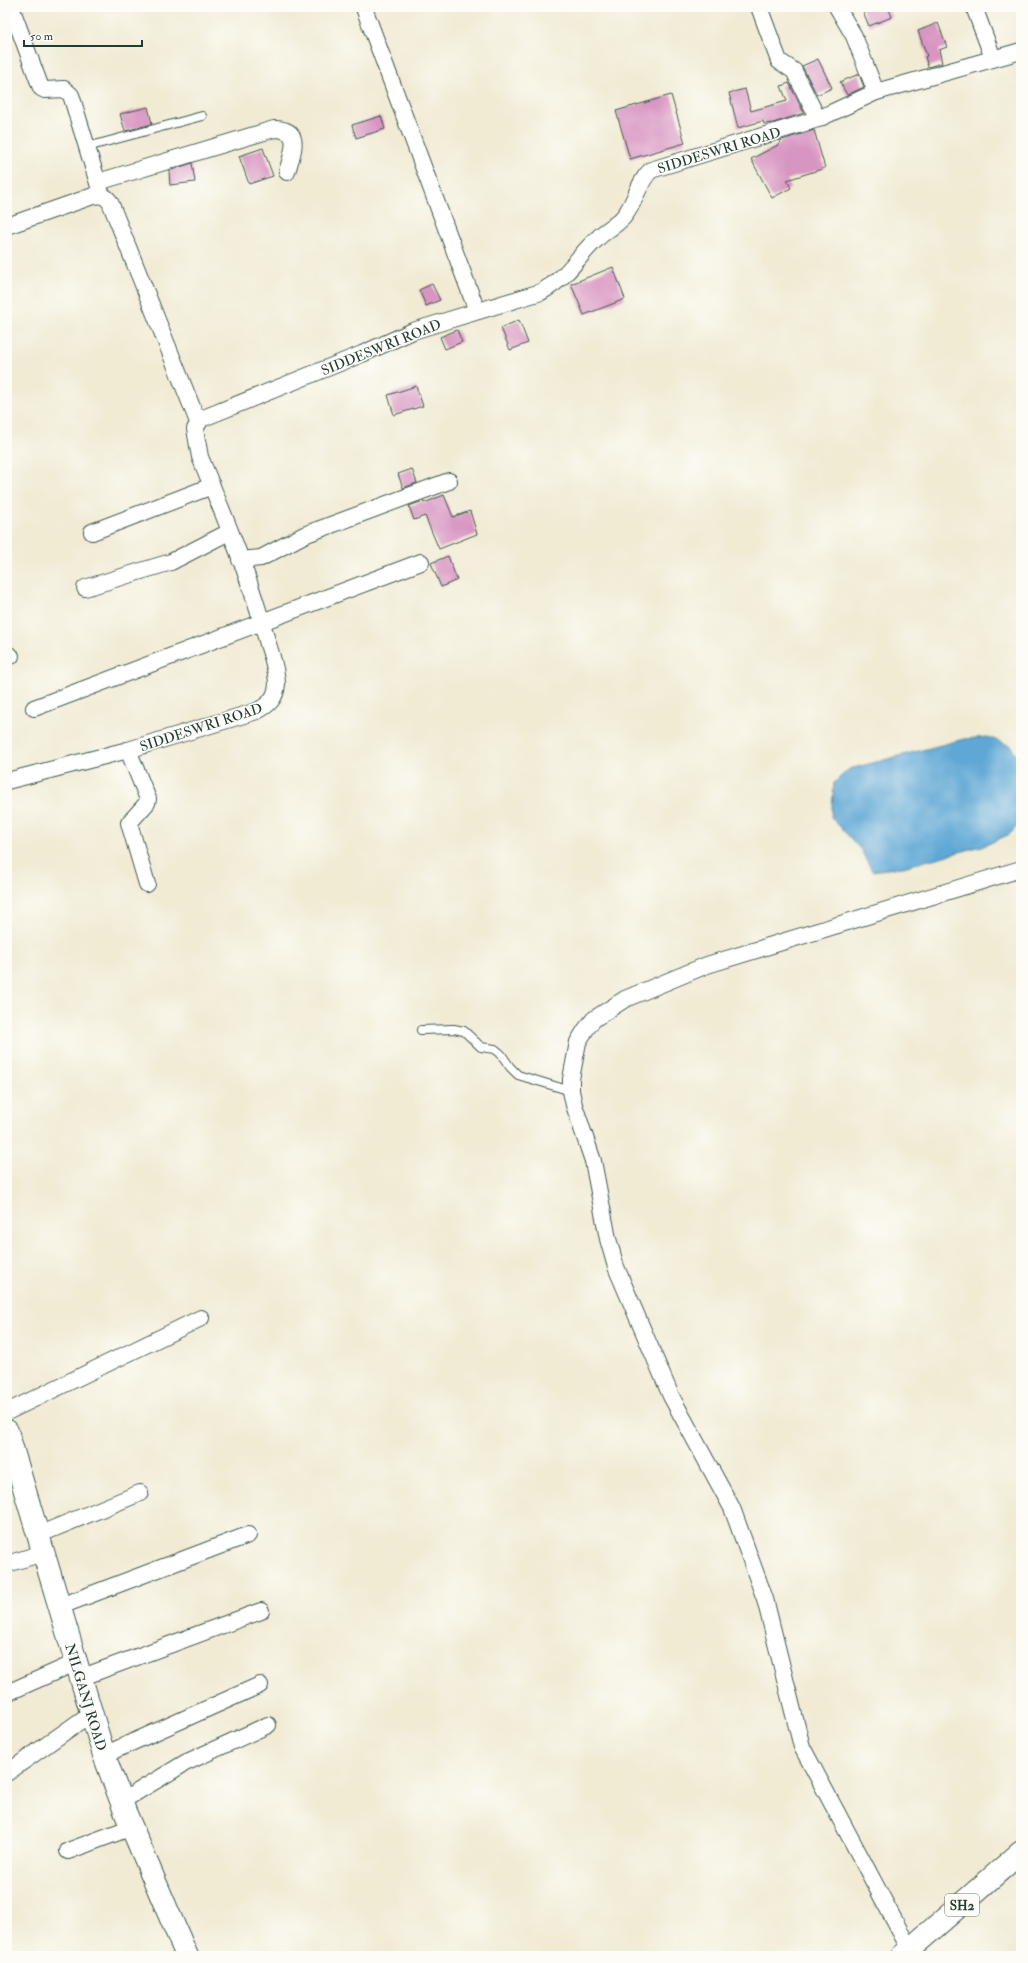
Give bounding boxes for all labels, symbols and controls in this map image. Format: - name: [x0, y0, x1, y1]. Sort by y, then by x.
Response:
- scale bar: [24, 22, 142, 48]
- text: 50 m: [30, 29, 54, 44]
- street label: SIDDESWRI ROAD: [655, 124, 783, 177]
- street label: SIDDESWRI ROAD: [319, 316, 444, 379]
- street label: SIDDESWRI ROAD: [138, 700, 265, 755]
- street label: NILGANJ ROAD: [61, 1641, 110, 1753]
- road number: SH2: [945, 1894, 979, 1916]

